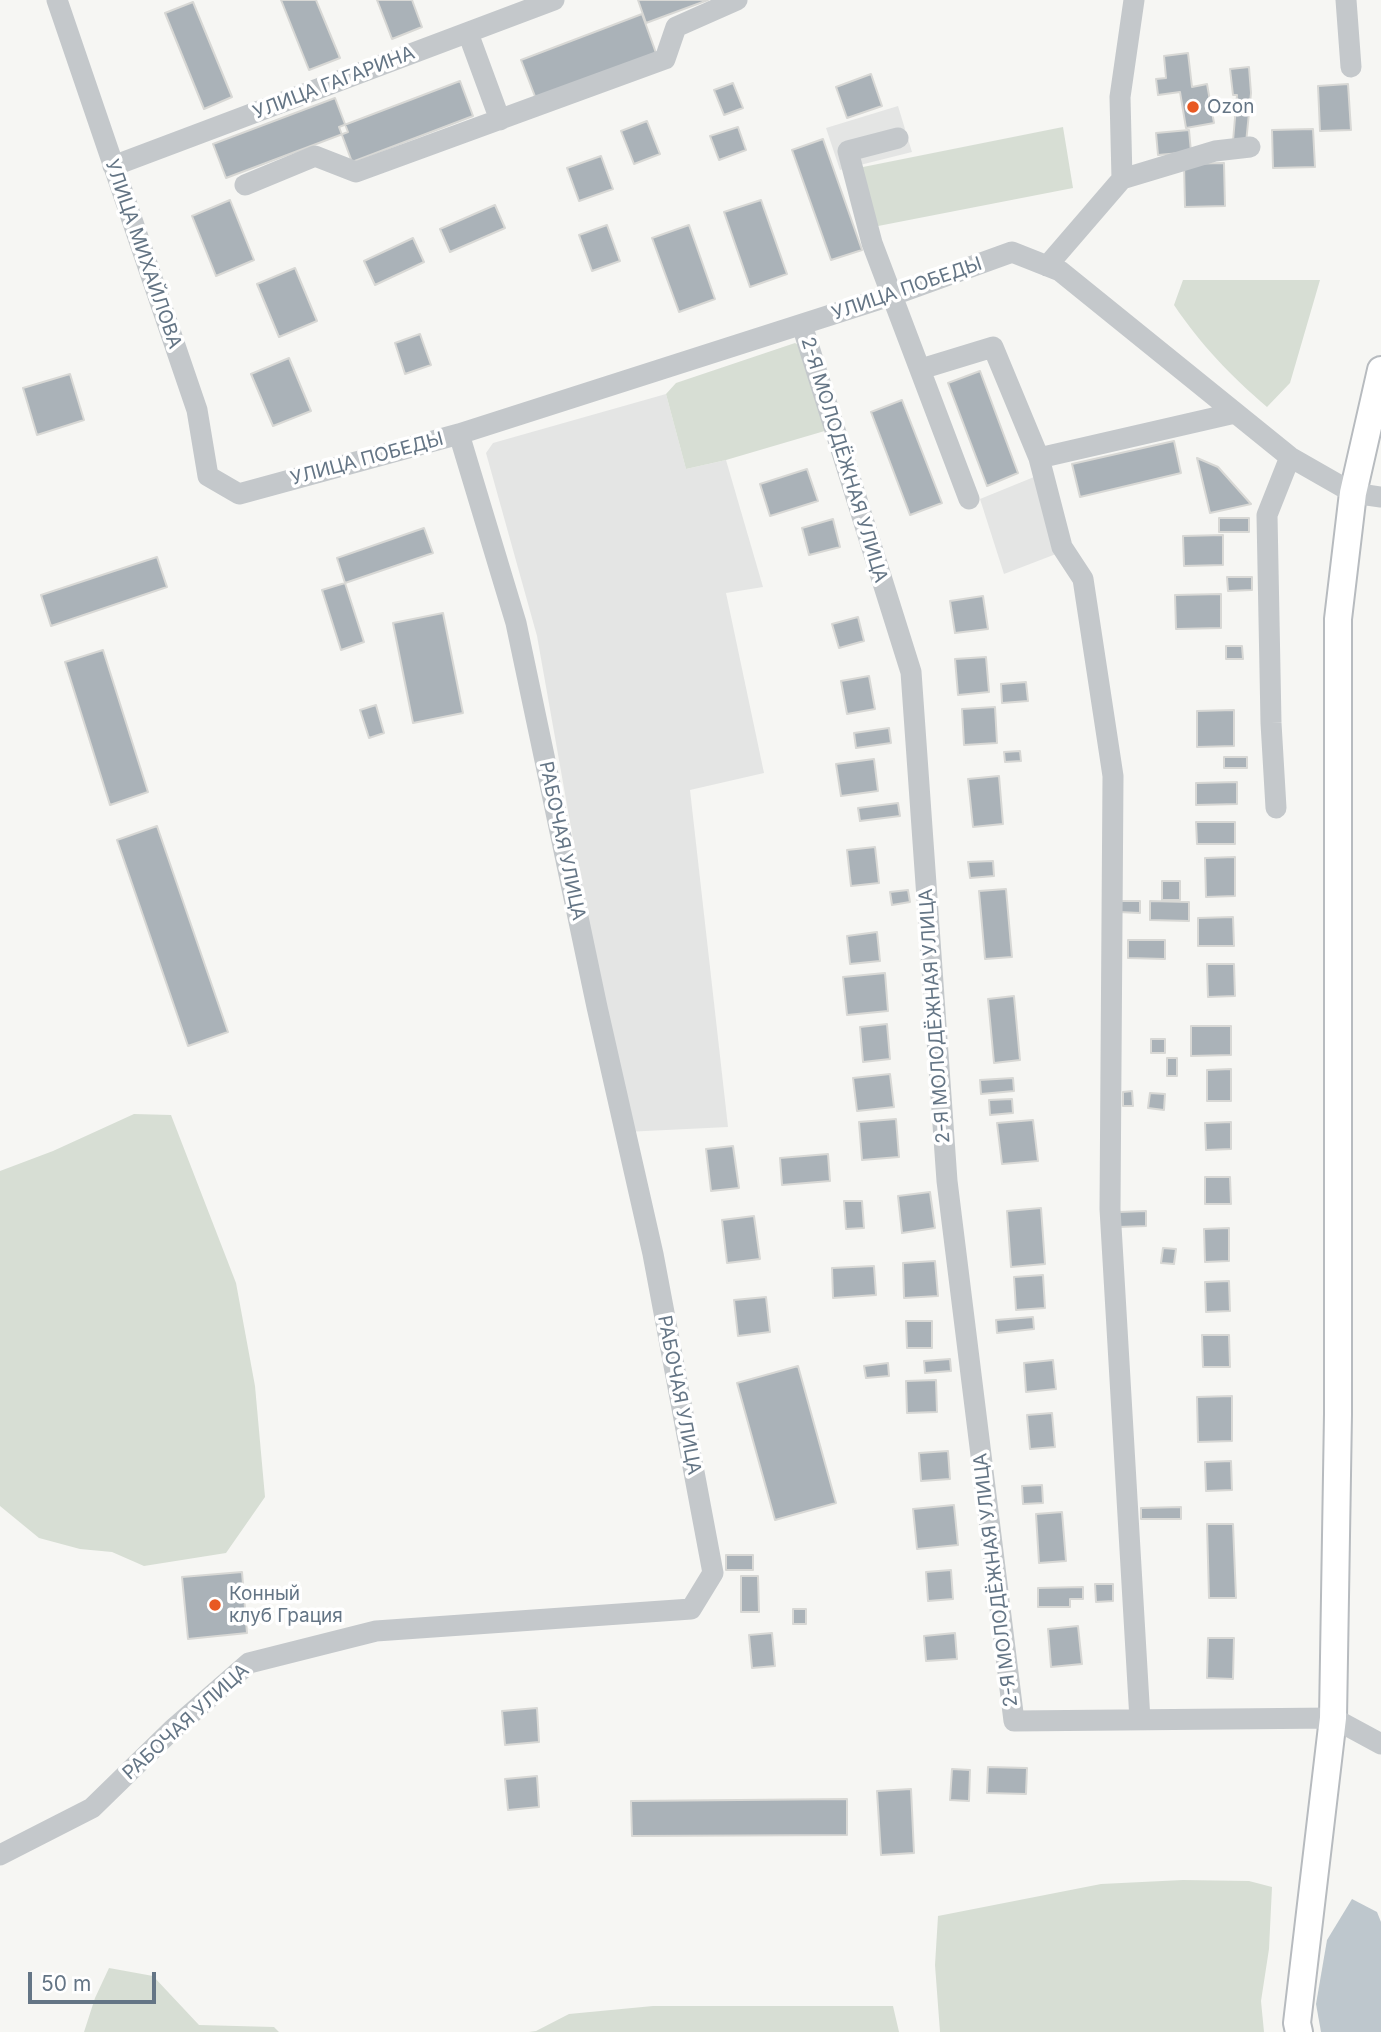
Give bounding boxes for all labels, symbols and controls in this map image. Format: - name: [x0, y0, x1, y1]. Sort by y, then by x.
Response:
- street label: УЛИЦА ГАГАРИНА: [250, 42, 418, 124]
- place label: Ozon: [1207, 96, 1254, 118]
- marker: Ozon: [1185, 99, 1201, 115]
- street label: УЛИЦА МИХАЙЛОВА: [100, 156, 186, 352]
- street label: УЛИЦА ПОБЕДЫ: [829, 253, 985, 325]
- street label: 2-Я МОЛОДЁЖНАЯ УЛИЦА: [796, 334, 892, 586]
- street label: УЛИЦА ПОБЕДЫ: [288, 428, 446, 490]
- street label: РАБОЧАЯ УЛИЦА: [534, 759, 590, 923]
- street label: 2-Я МОЛОДЁЖНАЯ УЛИЦА: [915, 888, 955, 1144]
- street label: РАБОЧАЯ УЛИЦА: [652, 1313, 706, 1477]
- street label: 2-Я МОЛОДЁЖНАЯ УЛИЦА: [969, 1452, 1023, 1708]
- place label: Конный клуб Грация: [229, 1583, 343, 1627]
- marker: Конный клуб Грация: [207, 1597, 223, 1613]
- street label: РАБОЧАЯ УЛИЦА: [118, 1659, 254, 1785]
- scale bar: [32, 1958, 159, 2002]
- text: 50 m: [41, 1971, 91, 1996]

